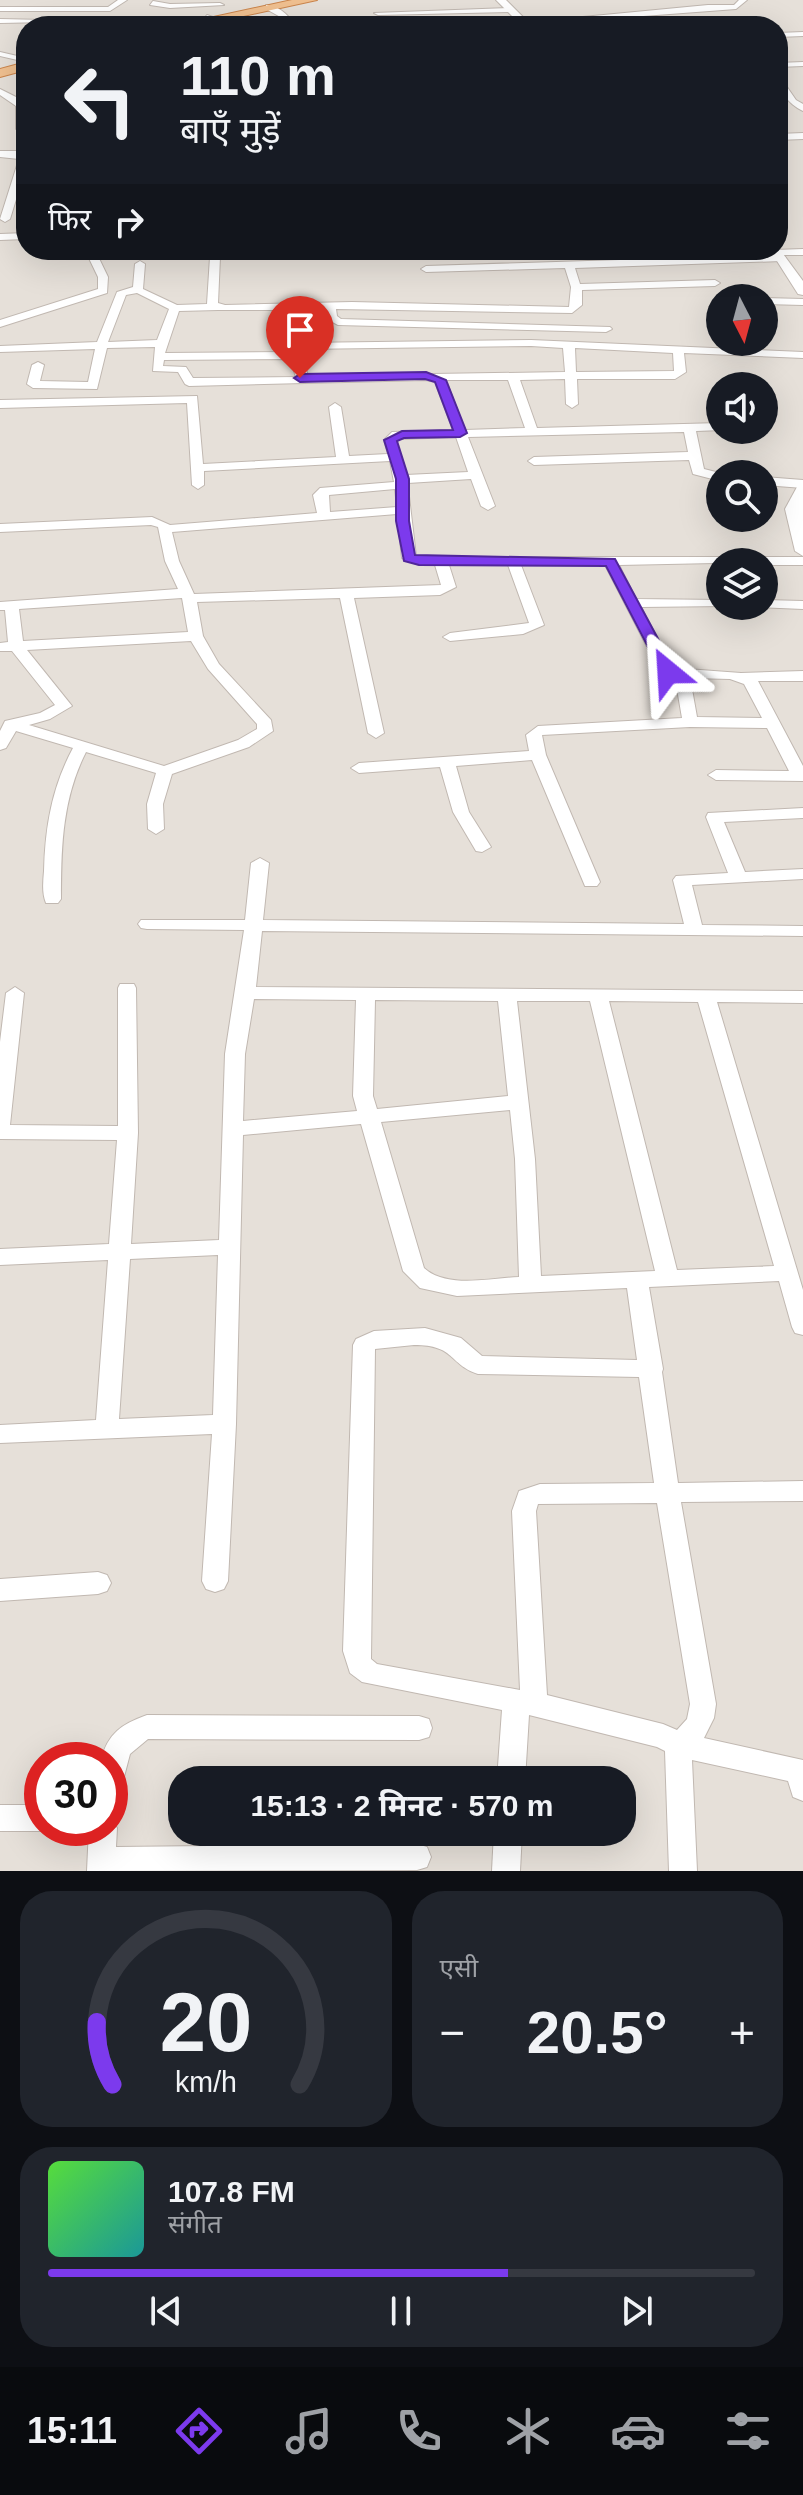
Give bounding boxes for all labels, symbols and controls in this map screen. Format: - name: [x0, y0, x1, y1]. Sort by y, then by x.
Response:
- text: 110 m: [180, 44, 336, 107]
- icon: left: [48, 48, 152, 152]
- text: बाएँ मुड़ें: [180, 110, 281, 151]
- icon: right: [107, 200, 151, 244]
- text: फिर: [48, 203, 91, 236]
- north arrow: [706, 284, 778, 356]
- map controls: [706, 284, 778, 620]
- pin: [266, 296, 334, 378]
- icon: arrive: [278, 308, 322, 352]
- button: sound: [706, 372, 778, 444]
- button: search: [706, 460, 778, 532]
- button: layers: [706, 548, 778, 620]
- position arrow: [626, 630, 710, 714]
- speed limit sign: 30: [24, 1742, 128, 1846]
- text: 15:13 · 2 मिनट · 570 m: [250, 1789, 554, 1822]
- text: एसी: [440, 1953, 478, 1983]
- text: 20: [159, 1976, 252, 2069]
- text: 20.5°: [527, 1999, 668, 2066]
- text: −: [440, 2008, 465, 2057]
- text: +: [729, 2008, 755, 2057]
- text: km/h: [175, 2066, 237, 2098]
- text: 107.8 FM: [168, 2175, 295, 2208]
- text: संगीत: [168, 2209, 222, 2239]
- icon: previous: [144, 2289, 188, 2333]
- icon: pause: [379, 2289, 423, 2333]
- icon: next: [615, 2289, 659, 2333]
- icon: directions: [171, 2403, 227, 2459]
- icon: music: [281, 2403, 337, 2459]
- icon: phone: [391, 2403, 447, 2459]
- icon: climate: [500, 2403, 556, 2459]
- icon: car: [610, 2403, 666, 2459]
- icon: filters: [720, 2403, 776, 2459]
- text: 15:11: [27, 2410, 117, 2451]

